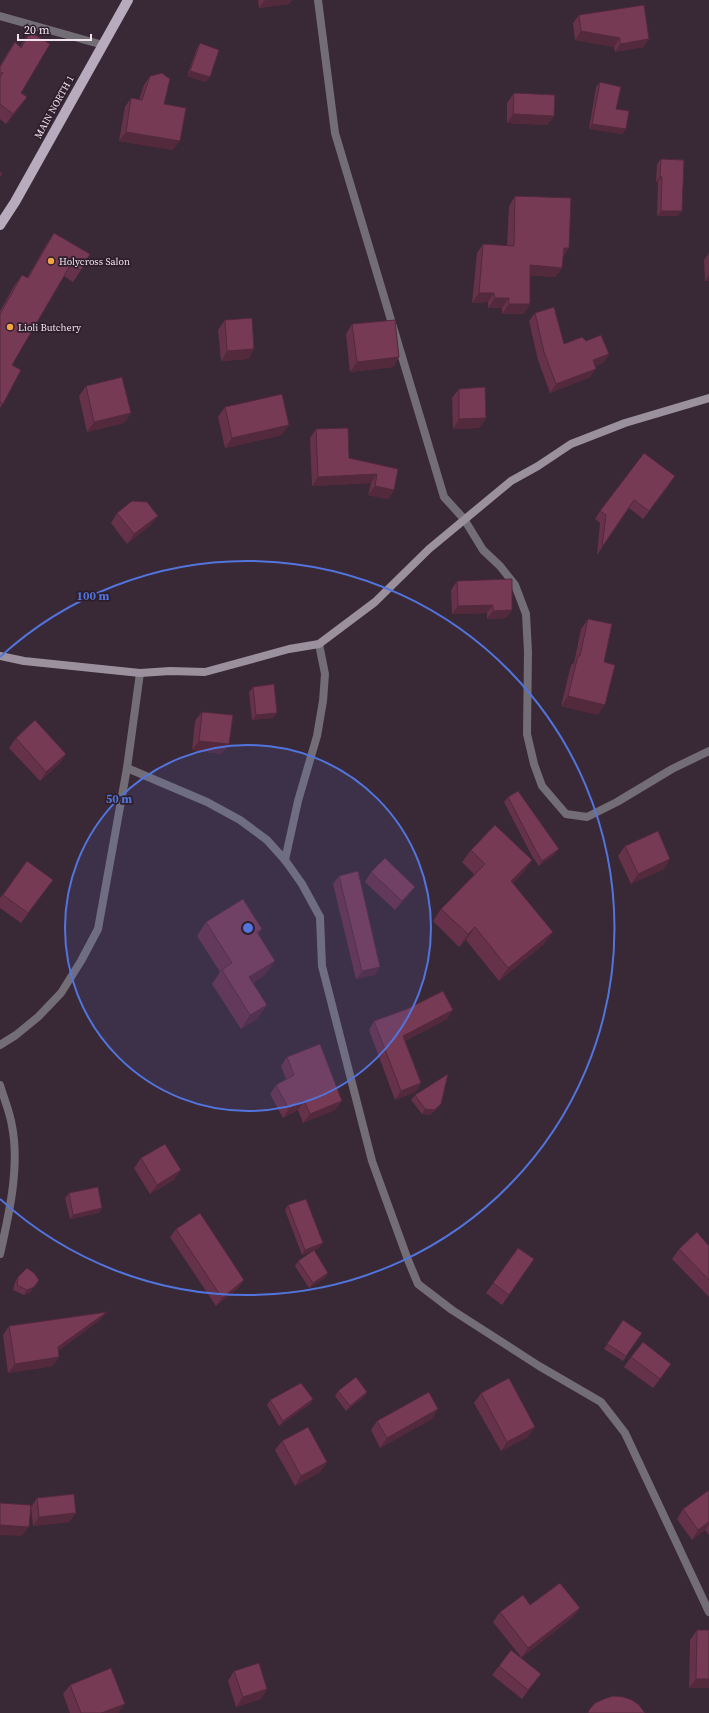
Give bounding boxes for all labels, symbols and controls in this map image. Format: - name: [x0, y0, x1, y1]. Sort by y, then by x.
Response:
- scale bar: [18, 16, 91, 42]
- text: 20 m: [24, 22, 50, 38]
- street label: MAIN NORTH 1: [31, 73, 77, 141]
- place label: Holycross Salon: [59, 255, 130, 268]
- marker: Holycross Salon: [46, 256, 56, 266]
- place label: Lioli Butchery: [18, 321, 82, 334]
- marker: Lioli Butchery: [5, 322, 15, 332]
- text: 100 m: [77, 588, 110, 604]
- text: 50 m: [106, 791, 132, 807]
- centre of rings: [241, 921, 255, 935]

